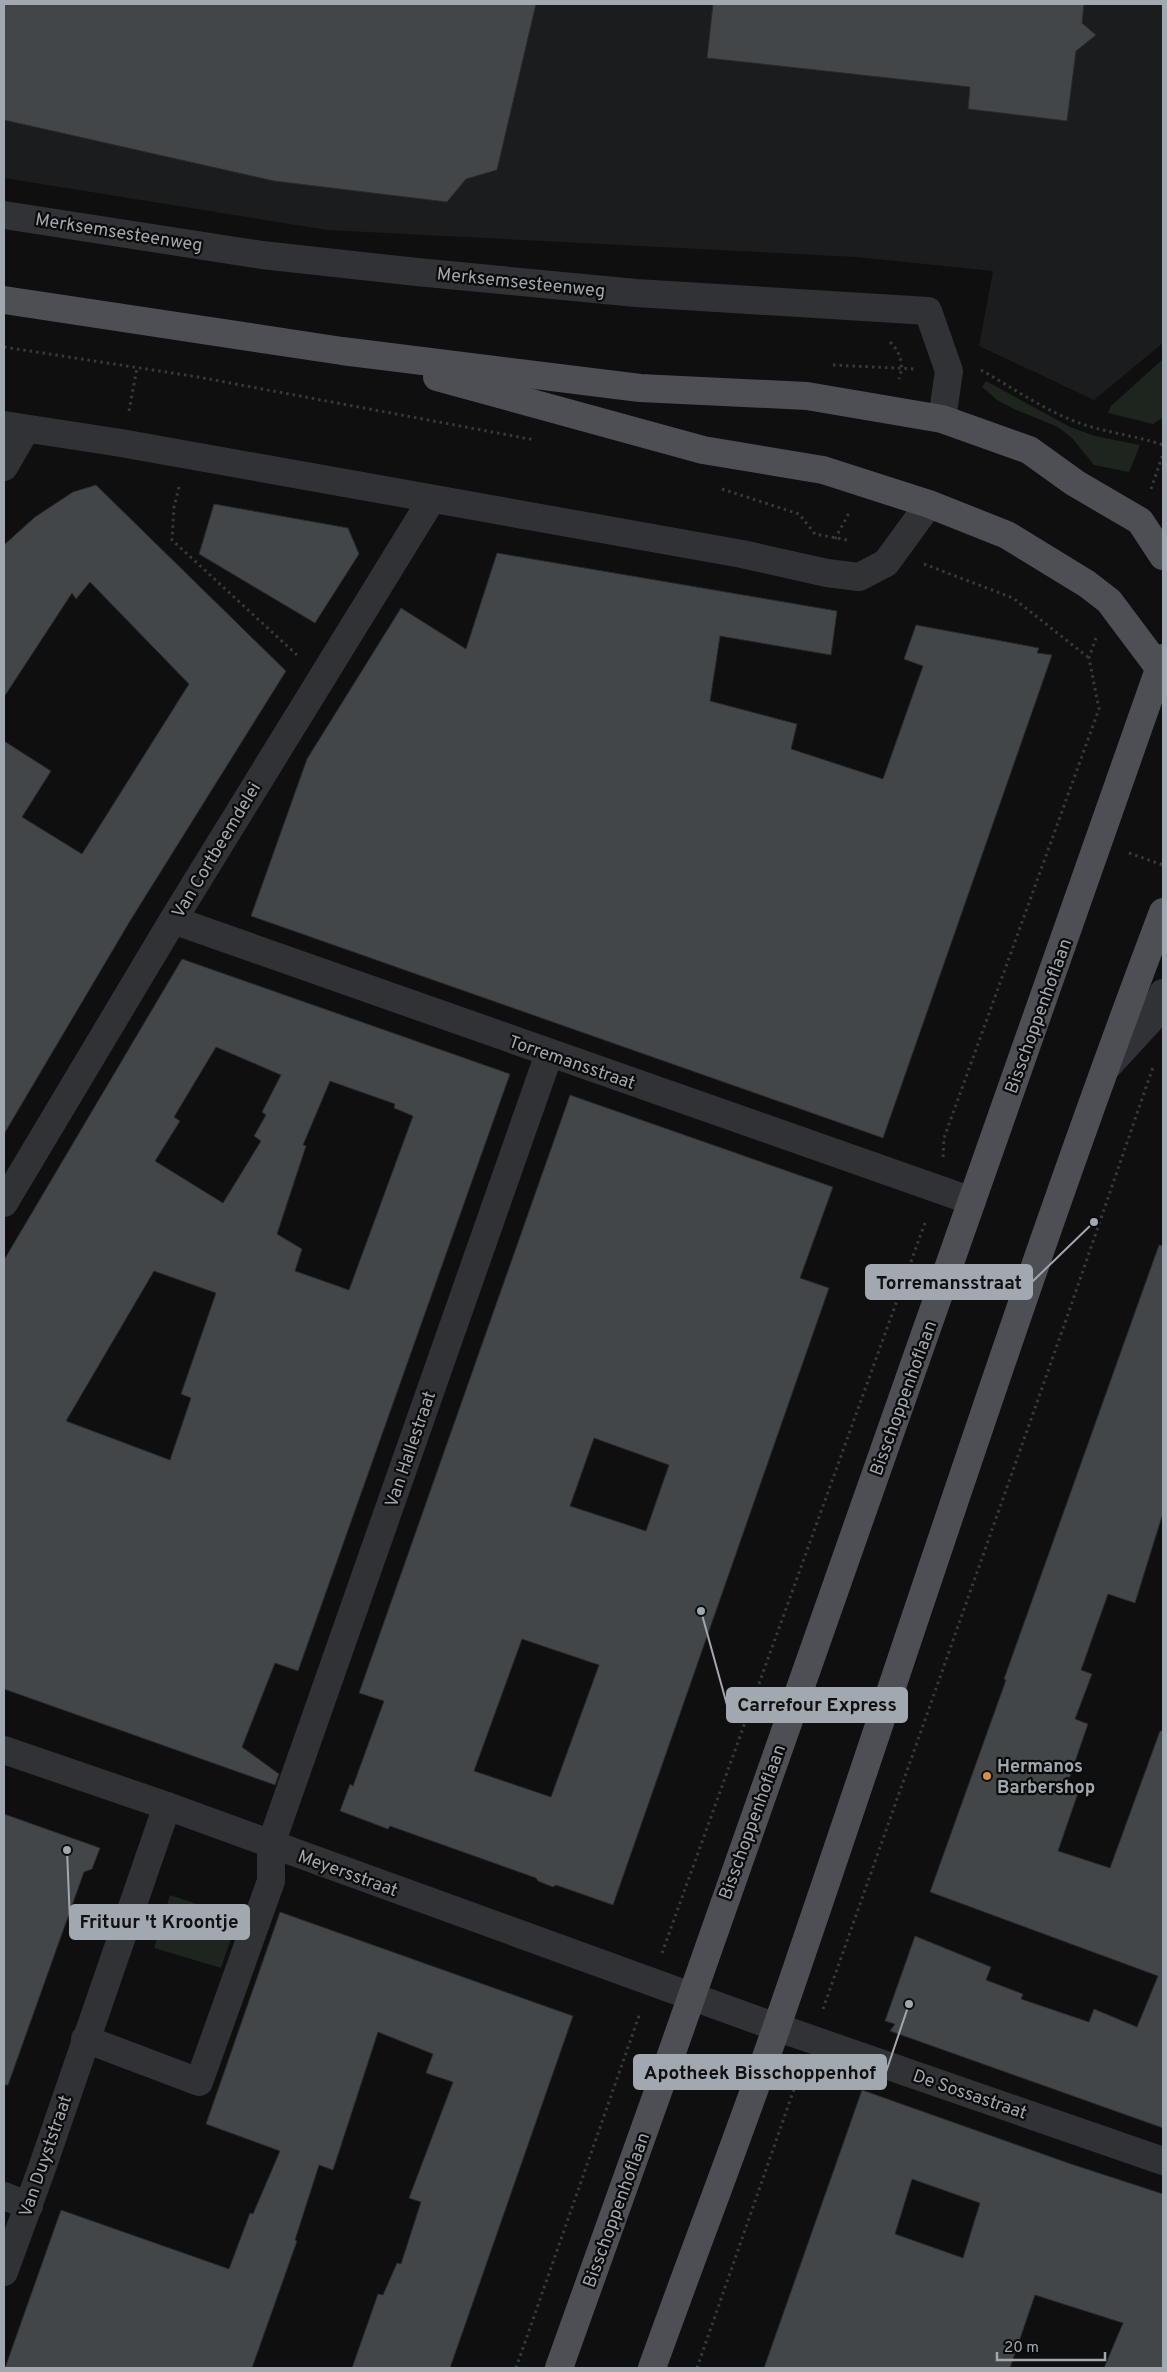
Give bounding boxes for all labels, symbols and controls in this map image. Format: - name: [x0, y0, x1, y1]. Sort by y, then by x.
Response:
- street label: Merksemsesteenweg: [33, 209, 204, 258]
- street label: Merksemsesteenweg: [436, 263, 606, 304]
- street label: Van Cortbeemdelei: [168, 779, 267, 923]
- street label: Bisschoppenhoflaan: [1001, 936, 1078, 1097]
- street label: Torremansstraat: [505, 1031, 638, 1096]
- callout: Torremansstraat: [866, 1265, 1032, 1299]
- text: Torremansstraat: [876, 1272, 1022, 1296]
- street label: Bisschoppenhoflaan: [866, 1318, 943, 1479]
- street label: Van Hallestraat: [381, 1388, 442, 1511]
- callout: Carrefour Express: [727, 1688, 907, 1722]
- text: Carrefour Express: [737, 1694, 897, 1718]
- street label: Bisschoppenhoflaan: [715, 1742, 792, 1903]
- place label: Hermanos Barbershop: [997, 1756, 1095, 1800]
- marker: Hermanos Barbershop: [981, 1770, 993, 1782]
- street label: Meyersstraat: [294, 1846, 401, 1903]
- callout: Frituur 't Kroontje: [70, 1905, 249, 1939]
- text: Frituur 't Kroontje: [79, 1911, 239, 1935]
- callout: Apotheek Bisschoppenhof: [634, 2055, 886, 2089]
- text: Apotheek Bisschoppenhof: [644, 2062, 876, 2086]
- street label: De Sossastraat: [909, 2065, 1030, 2126]
- street label: Van Duyststraat: [15, 2092, 78, 2221]
- street label: Bisschoppenhoflaan: [579, 2130, 656, 2291]
- scale bar: [997, 2330, 1104, 2362]
- text: 20 m: [1004, 2339, 1039, 2358]

